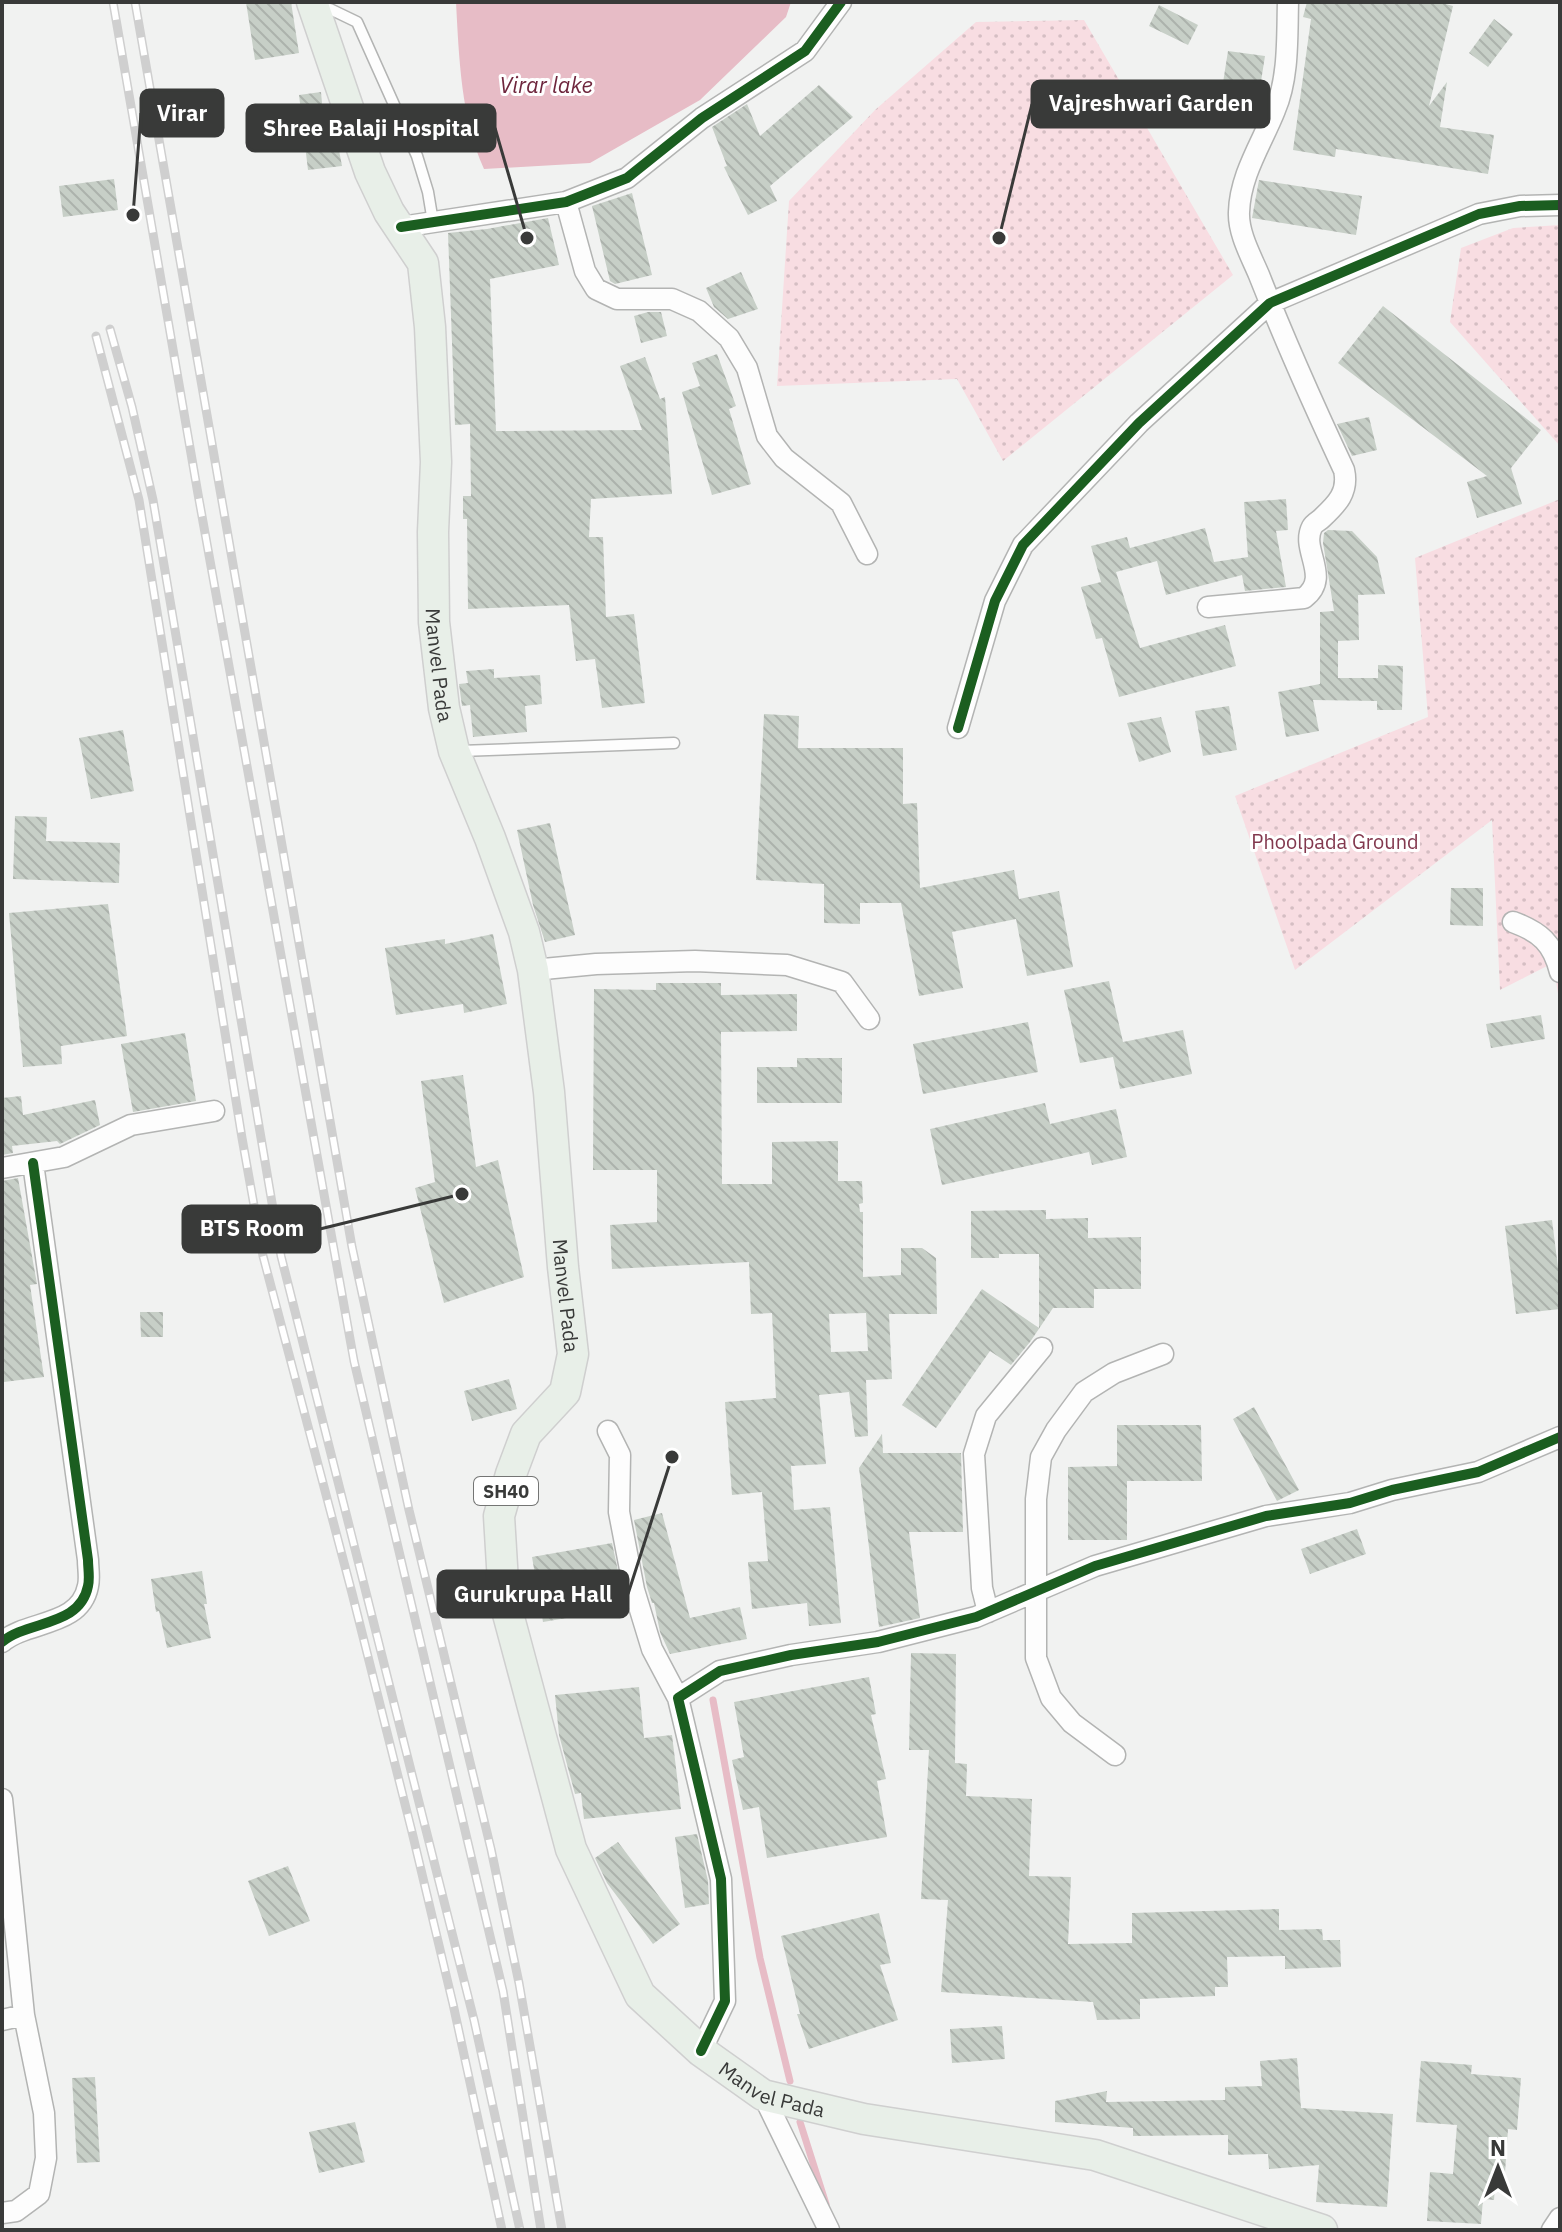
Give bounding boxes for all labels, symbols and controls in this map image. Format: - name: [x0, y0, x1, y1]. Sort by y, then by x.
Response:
- water label: Virar lake: [499, 70, 593, 99]
- callout: Vajreshwari Garden: [1032, 81, 1269, 127]
- text: Vajreshwari Garden: [1049, 88, 1253, 117]
- callout: Virar: [141, 90, 223, 136]
- text: Virar: [157, 98, 207, 127]
- callout: Shree Balaji Hospital: [247, 105, 495, 151]
- text: Shree Balaji Hospital: [263, 113, 480, 142]
- street label: Manvel Pada: [420, 608, 460, 725]
- park label: Phoolpada Ground: [1251, 828, 1419, 855]
- callout: BTS Room: [183, 1206, 320, 1252]
- text: BTS Room: [200, 1213, 304, 1242]
- street label: Manvel Pada: [547, 1238, 586, 1354]
- road number: SH40: [474, 1477, 538, 1505]
- callout: Gurukrupa Hall: [438, 1571, 628, 1617]
- text: Gurukrupa Hall: [454, 1579, 612, 1608]
- street label: Manvel Pada: [714, 2055, 828, 2123]
- north arrow: [1458, 2128, 1538, 2208]
- text: N: [1490, 2133, 1506, 2162]

